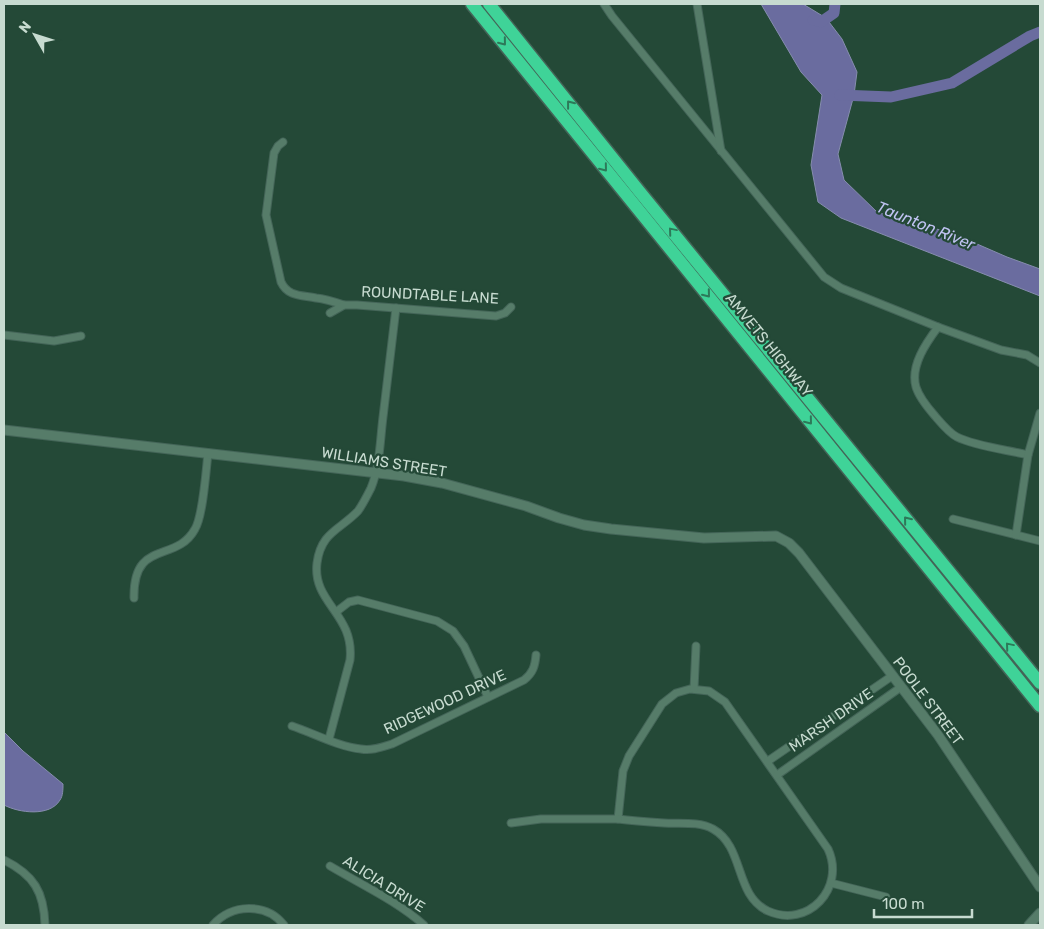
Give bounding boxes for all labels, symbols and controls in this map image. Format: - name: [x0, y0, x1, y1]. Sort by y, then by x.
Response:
- north arrow: [10, 10, 60, 60]
- text: N: [16, 18, 35, 36]
- one-way arrow: [497, 36, 505, 45]
- one-way arrow: [567, 100, 576, 110]
- one-way arrow: [599, 162, 607, 171]
- water label: Taunton River: [874, 197, 979, 254]
- one-way arrow: [668, 227, 677, 236]
- street label: ROUNDTABLE LANE: [361, 282, 499, 308]
- one-way arrow: [701, 289, 710, 298]
- street label: AMVETS HIGHWAY: [722, 289, 817, 401]
- one-way arrow: [804, 415, 813, 424]
- street label: WILLIAMS STREET: [320, 443, 448, 481]
- one-way arrow: [904, 517, 912, 526]
- one-way arrow: [1006, 642, 1015, 651]
- street label: POOLE STREET: [889, 653, 967, 749]
- street label: RIDGEWOOD DRIVE: [381, 666, 509, 738]
- street label: MARSH DRIVE: [785, 684, 877, 756]
- street label: ALICIA DRIVE: [340, 852, 428, 916]
- scale bar: [874, 886, 972, 918]
- text: 100 m: [882, 895, 924, 913]

